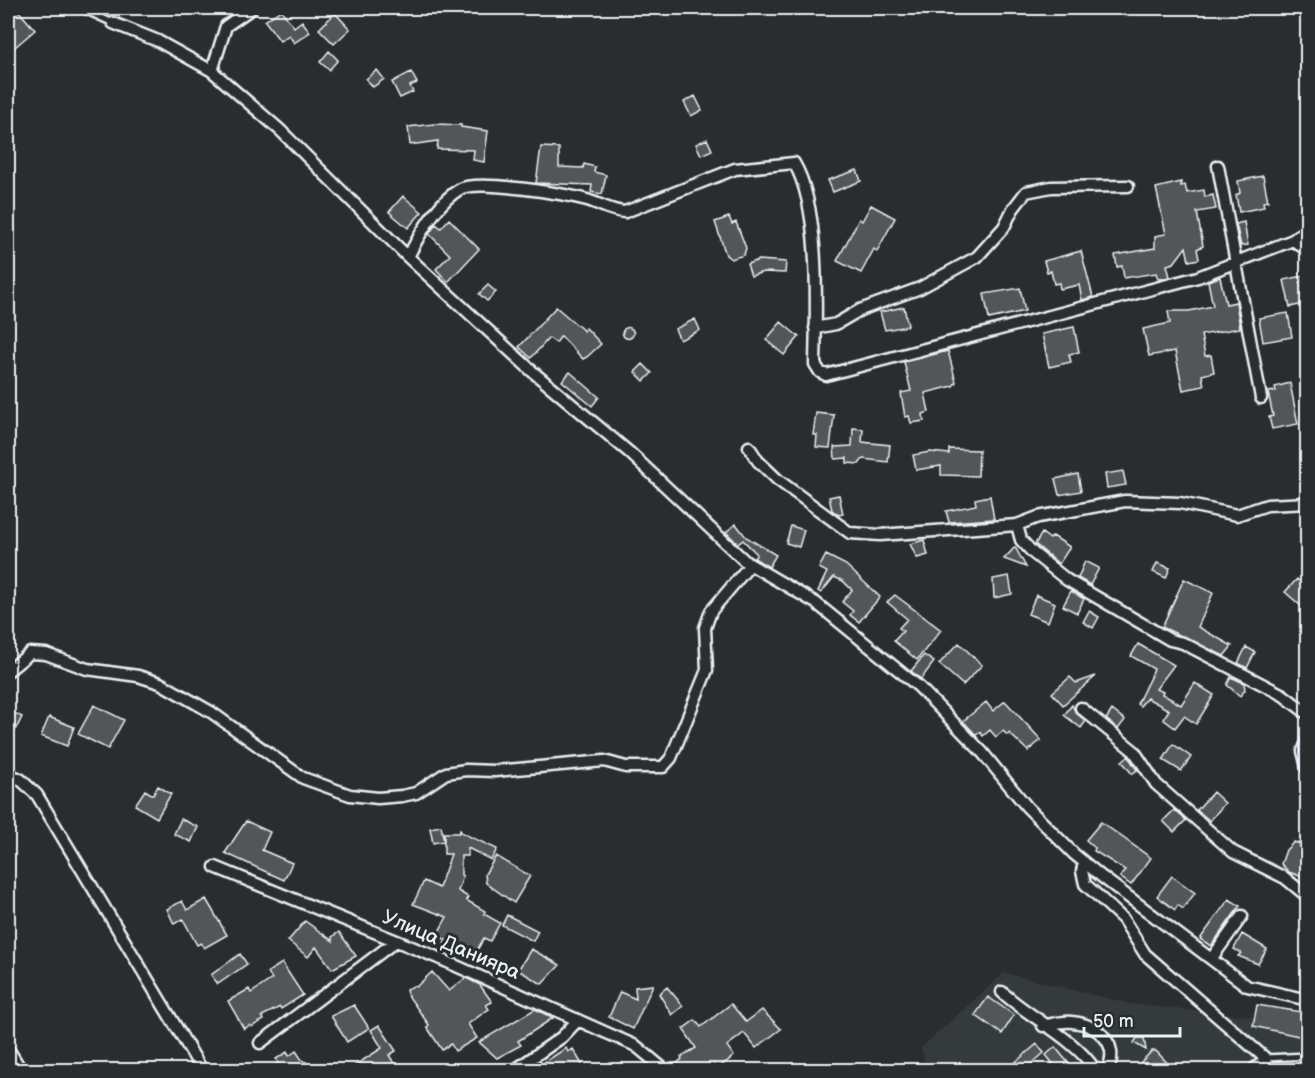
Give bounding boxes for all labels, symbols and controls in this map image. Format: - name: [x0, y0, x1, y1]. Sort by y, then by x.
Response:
- street label: Улица Данияра: [379, 905, 524, 985]
- scale bar: [1084, 1000, 1180, 1038]
- text: 50 m: [1093, 1011, 1134, 1032]

